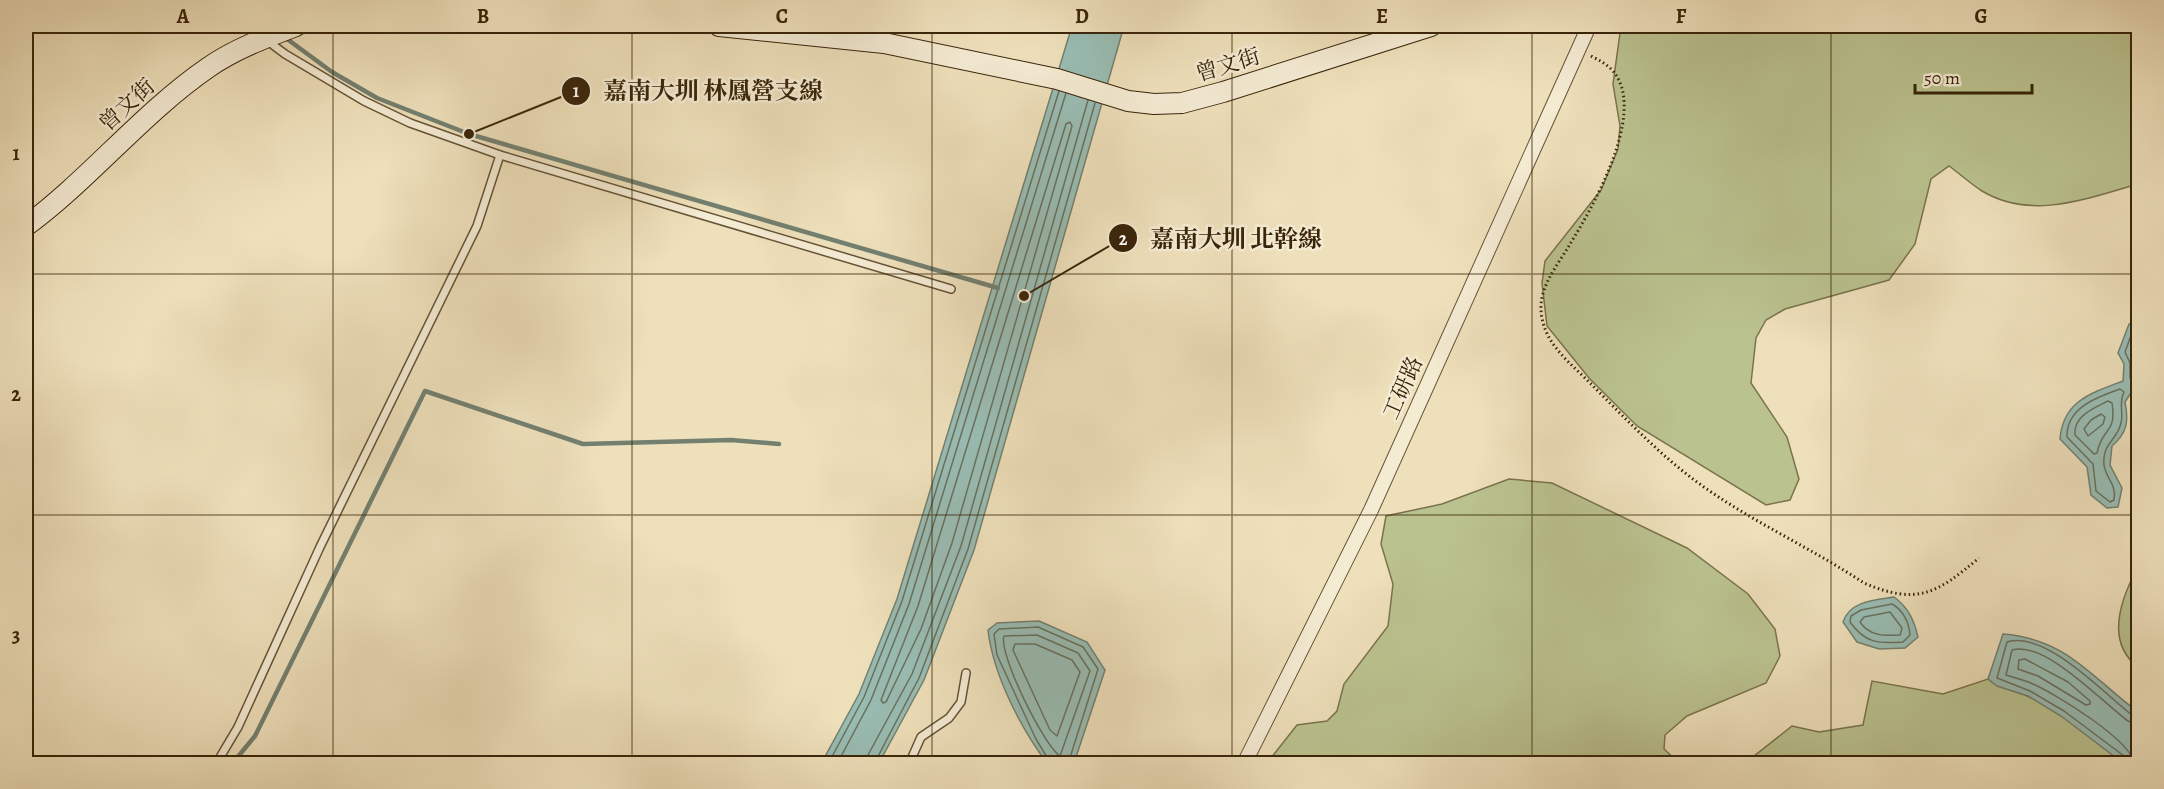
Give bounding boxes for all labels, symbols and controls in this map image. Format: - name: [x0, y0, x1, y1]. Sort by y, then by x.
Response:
- text: A: [176, 3, 190, 30]
- text: B: [477, 3, 489, 30]
- text: C: [776, 3, 788, 30]
- text: D: [1075, 3, 1089, 30]
- text: E: [1376, 3, 1388, 30]
- text: F: [1676, 3, 1687, 30]
- text: G: [1974, 3, 1988, 30]
- street label: 曾文街: [1192, 41, 1264, 89]
- scale bar: [1915, 57, 2032, 95]
- text: 50 m: [1924, 66, 1960, 90]
- callout: 嘉南大圳 林鳳營支線: [561, 70, 835, 112]
- street label: 曾文街: [92, 72, 162, 138]
- text: 嘉南大圳 林鳳營支線: [603, 75, 823, 107]
- text: 1: [573, 79, 580, 103]
- text: 1: [12, 140, 20, 167]
- callout: 嘉南大圳 北幹線: [1108, 217, 1334, 259]
- text: 嘉南大圳 北幹線: [1150, 223, 1322, 255]
- text: 2: [1119, 227, 1128, 251]
- street label: 工研路: [1376, 352, 1430, 424]
- text: 2: [11, 381, 21, 408]
- text: 3: [12, 622, 20, 649]

